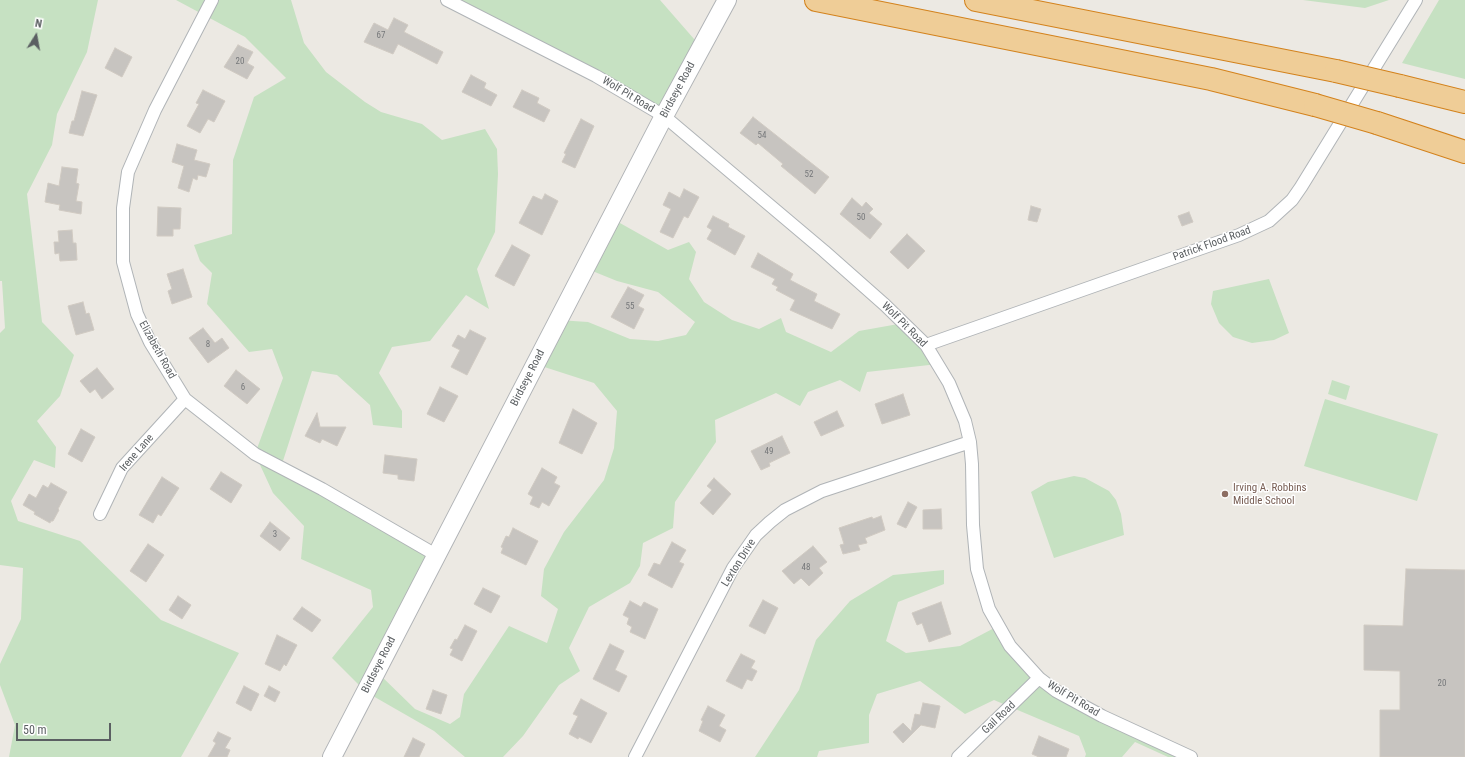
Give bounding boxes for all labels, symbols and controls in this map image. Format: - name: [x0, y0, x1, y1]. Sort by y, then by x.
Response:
- north arrow: [16, 16, 56, 56]
- text: N: [34, 17, 43, 31]
- house number: 67: [377, 31, 385, 41]
- house number: 20: [236, 57, 244, 67]
- street label: Birdseye Road: [658, 60, 698, 120]
- street label: Wolf Pit Road: [599, 74, 657, 116]
- house number: 54: [758, 131, 766, 141]
- house number: 52: [805, 170, 813, 180]
- house number: 50: [857, 213, 865, 223]
- street label: Patrick Flood Road: [1171, 224, 1253, 264]
- street label: Wolf Pit Road: [879, 300, 929, 350]
- house number: 55: [626, 302, 634, 312]
- street label: Elizabeth Road: [136, 319, 178, 381]
- house number: 8: [206, 340, 210, 350]
- street label: Birdseye Road: [508, 348, 548, 408]
- house number: 6: [241, 383, 245, 393]
- street label: Irene Lane: [117, 432, 157, 474]
- house number: 49: [765, 447, 773, 457]
- place label: Irving A. Robbins Middle School: [1233, 481, 1307, 507]
- marker: Irving A. Robbins Middle School: [1220, 489, 1230, 499]
- house number: 3: [273, 530, 277, 540]
- street label: Lexton Drive: [719, 537, 759, 589]
- house number: 48: [802, 563, 810, 573]
- street label: Birdseye Road: [359, 635, 399, 695]
- street label: Wolf Pit Road: [1044, 678, 1102, 720]
- house number: 20: [1438, 679, 1446, 689]
- street label: Gail Road: [980, 699, 1018, 737]
- scale bar: [18, 715, 113, 741]
- text: 50 m: [23, 723, 47, 737]

